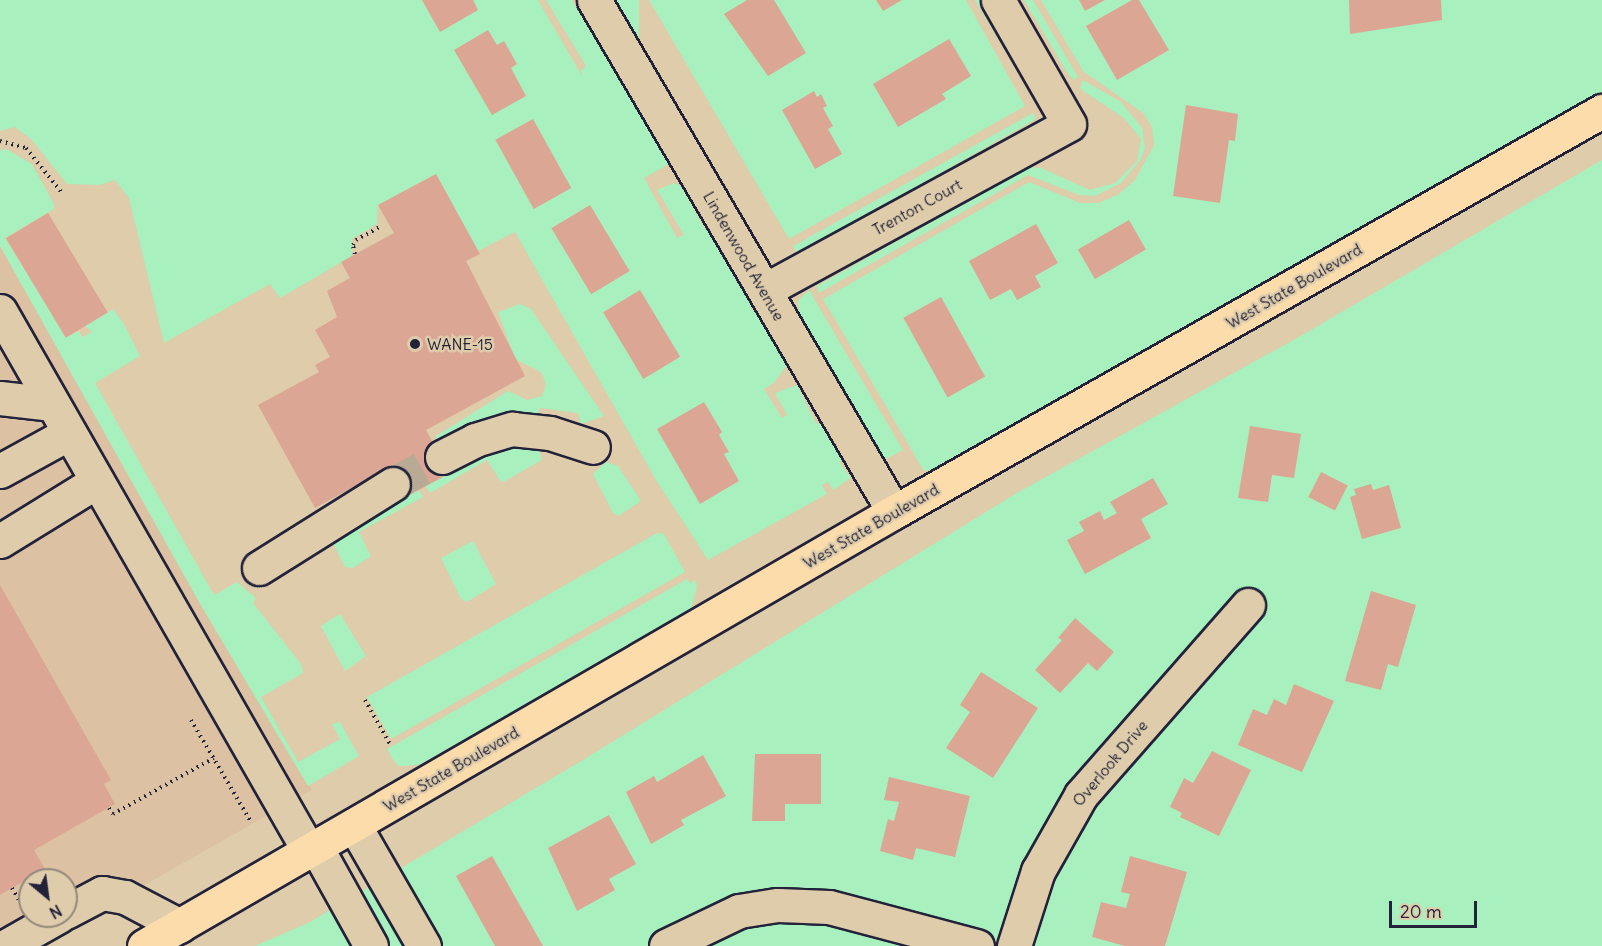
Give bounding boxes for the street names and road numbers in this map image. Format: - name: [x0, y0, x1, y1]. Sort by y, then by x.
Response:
- street label: Trenton Court: [869, 175, 965, 239]
- street label: Lindenwood Avenue: [699, 188, 789, 324]
- street label: West State Boulevard: [1223, 239, 1365, 333]
- street label: West State Boulevard: [800, 479, 942, 573]
- street label: Overlook Drive: [1068, 716, 1152, 810]
- street label: West State Boulevard: [380, 722, 522, 816]

